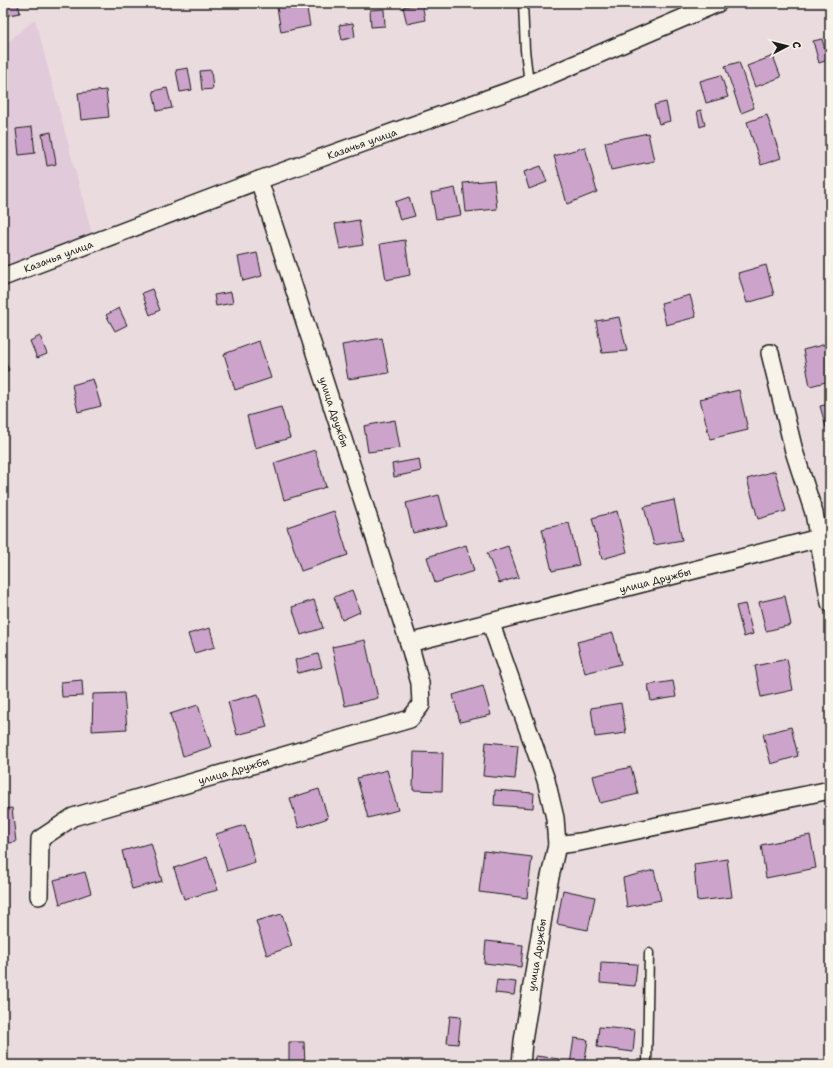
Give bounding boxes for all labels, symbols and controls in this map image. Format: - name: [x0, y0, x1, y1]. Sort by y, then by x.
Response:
- north arrow: [767, 26, 807, 66]
- text: С: [789, 41, 804, 49]
- street label: Казачья улица: [325, 125, 399, 162]
- street label: Казачья улица: [22, 237, 95, 275]
- street label: улица Дружбы: [316, 375, 352, 449]
- street label: улица Дружбы: [618, 565, 692, 595]
- street label: улица Дружбы: [197, 754, 271, 787]
- street label: улица Дружбы: [525, 918, 549, 992]

